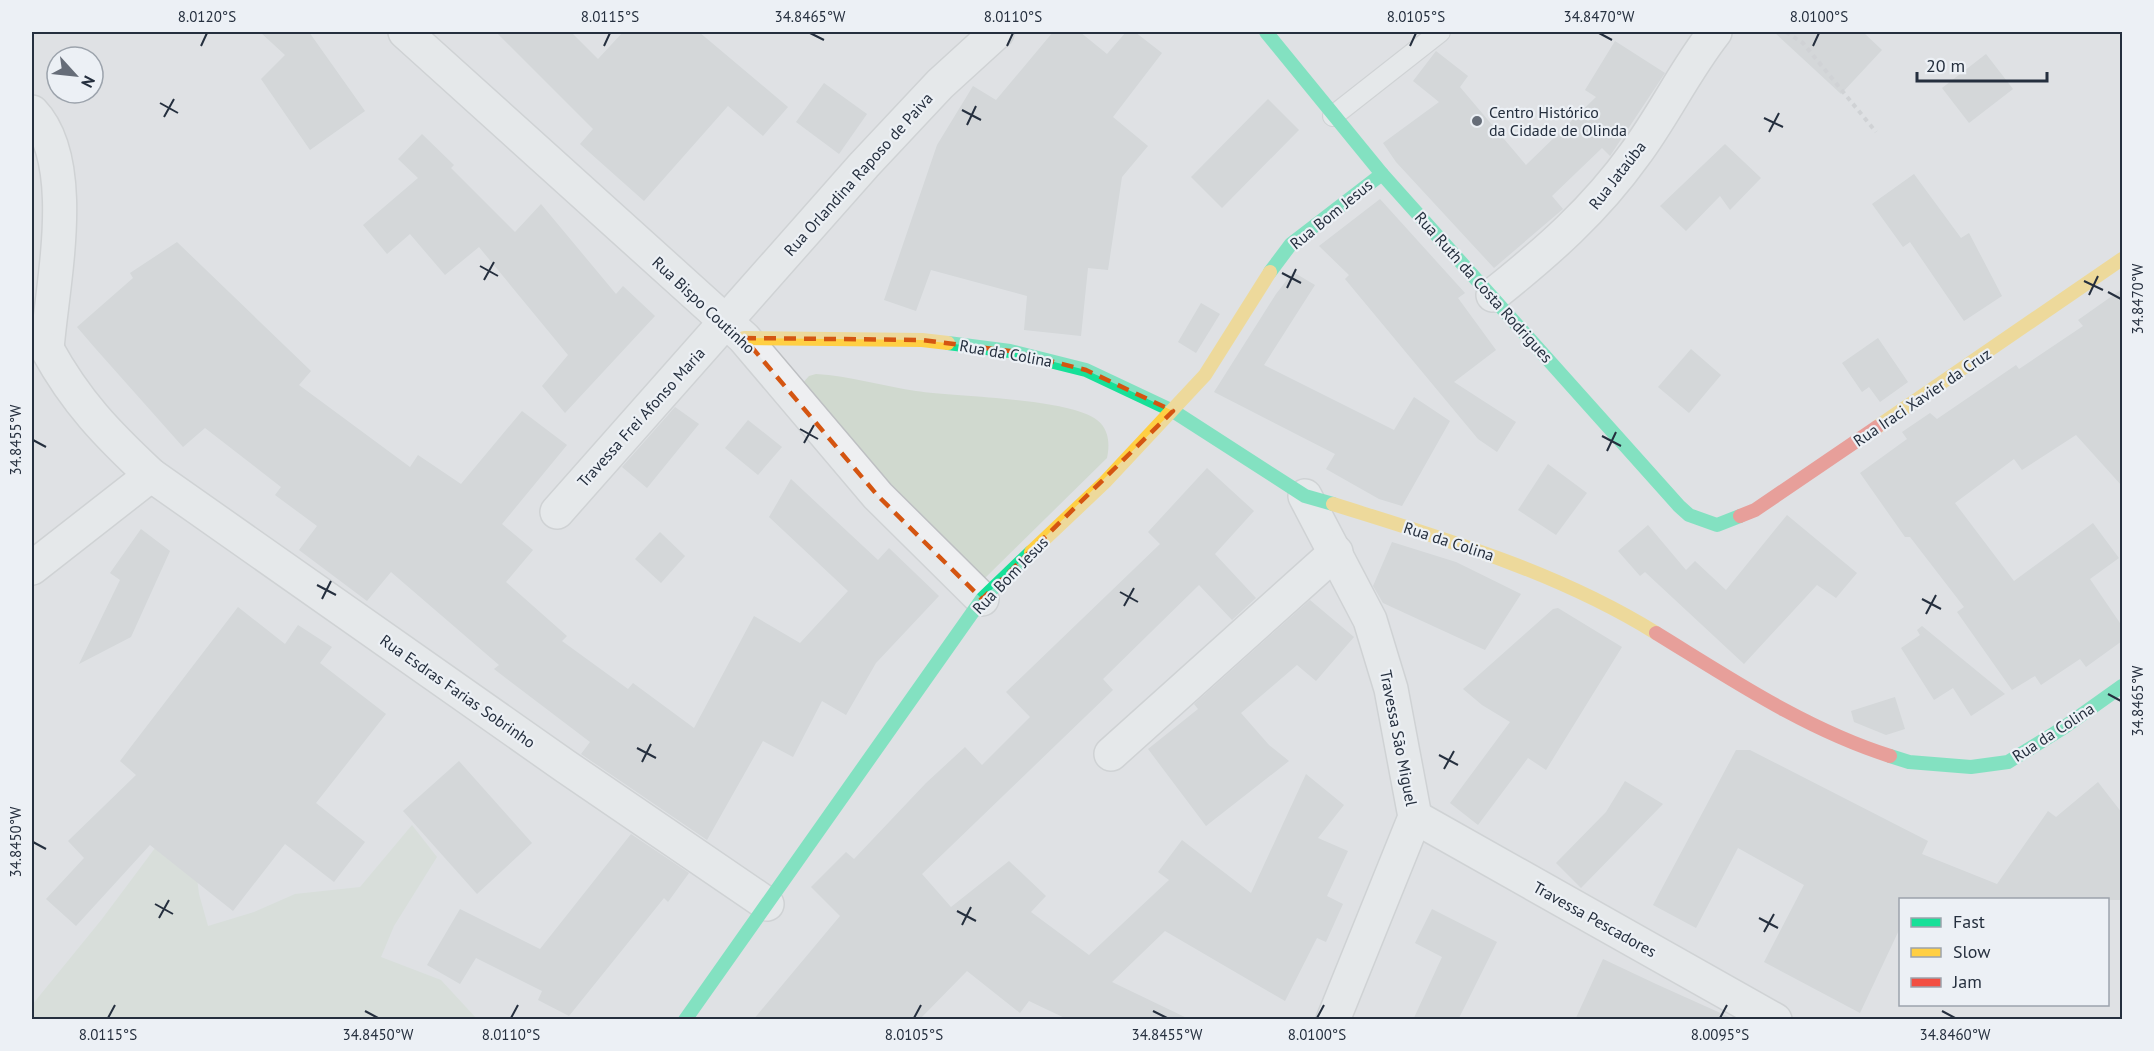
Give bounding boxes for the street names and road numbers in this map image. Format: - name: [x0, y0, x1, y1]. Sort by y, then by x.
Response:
- street label: Rua Orlandina Raposo de Paiva: [779, 88, 937, 260]
- street label: Rua Jataúba: [1584, 137, 1650, 213]
- street label: Rua Bom Jesus: [1286, 175, 1376, 253]
- street label: Rua Ruth da Costa Rodrigues: [1411, 207, 1557, 367]
- street label: Rua Bispo Coutinho: [648, 252, 760, 358]
- street label: Rua da Colina: [958, 335, 1054, 371]
- street label: Travessa Frei Afonso Maria: [573, 343, 709, 491]
- street label: Rua Iraci Xavier da Cruz: [1849, 344, 1995, 450]
- street label: Rua da Colina: [1401, 517, 1497, 565]
- street label: Rua Bom Jesus: [968, 532, 1052, 618]
- street label: Rua Esdras Farias Sobrinho: [377, 630, 539, 752]
- street label: Travessa São Miguel: [1376, 668, 1422, 808]
- street label: Rua da Colina: [2008, 698, 2098, 766]
- street label: Travessa Pescadores: [1530, 877, 1660, 961]

